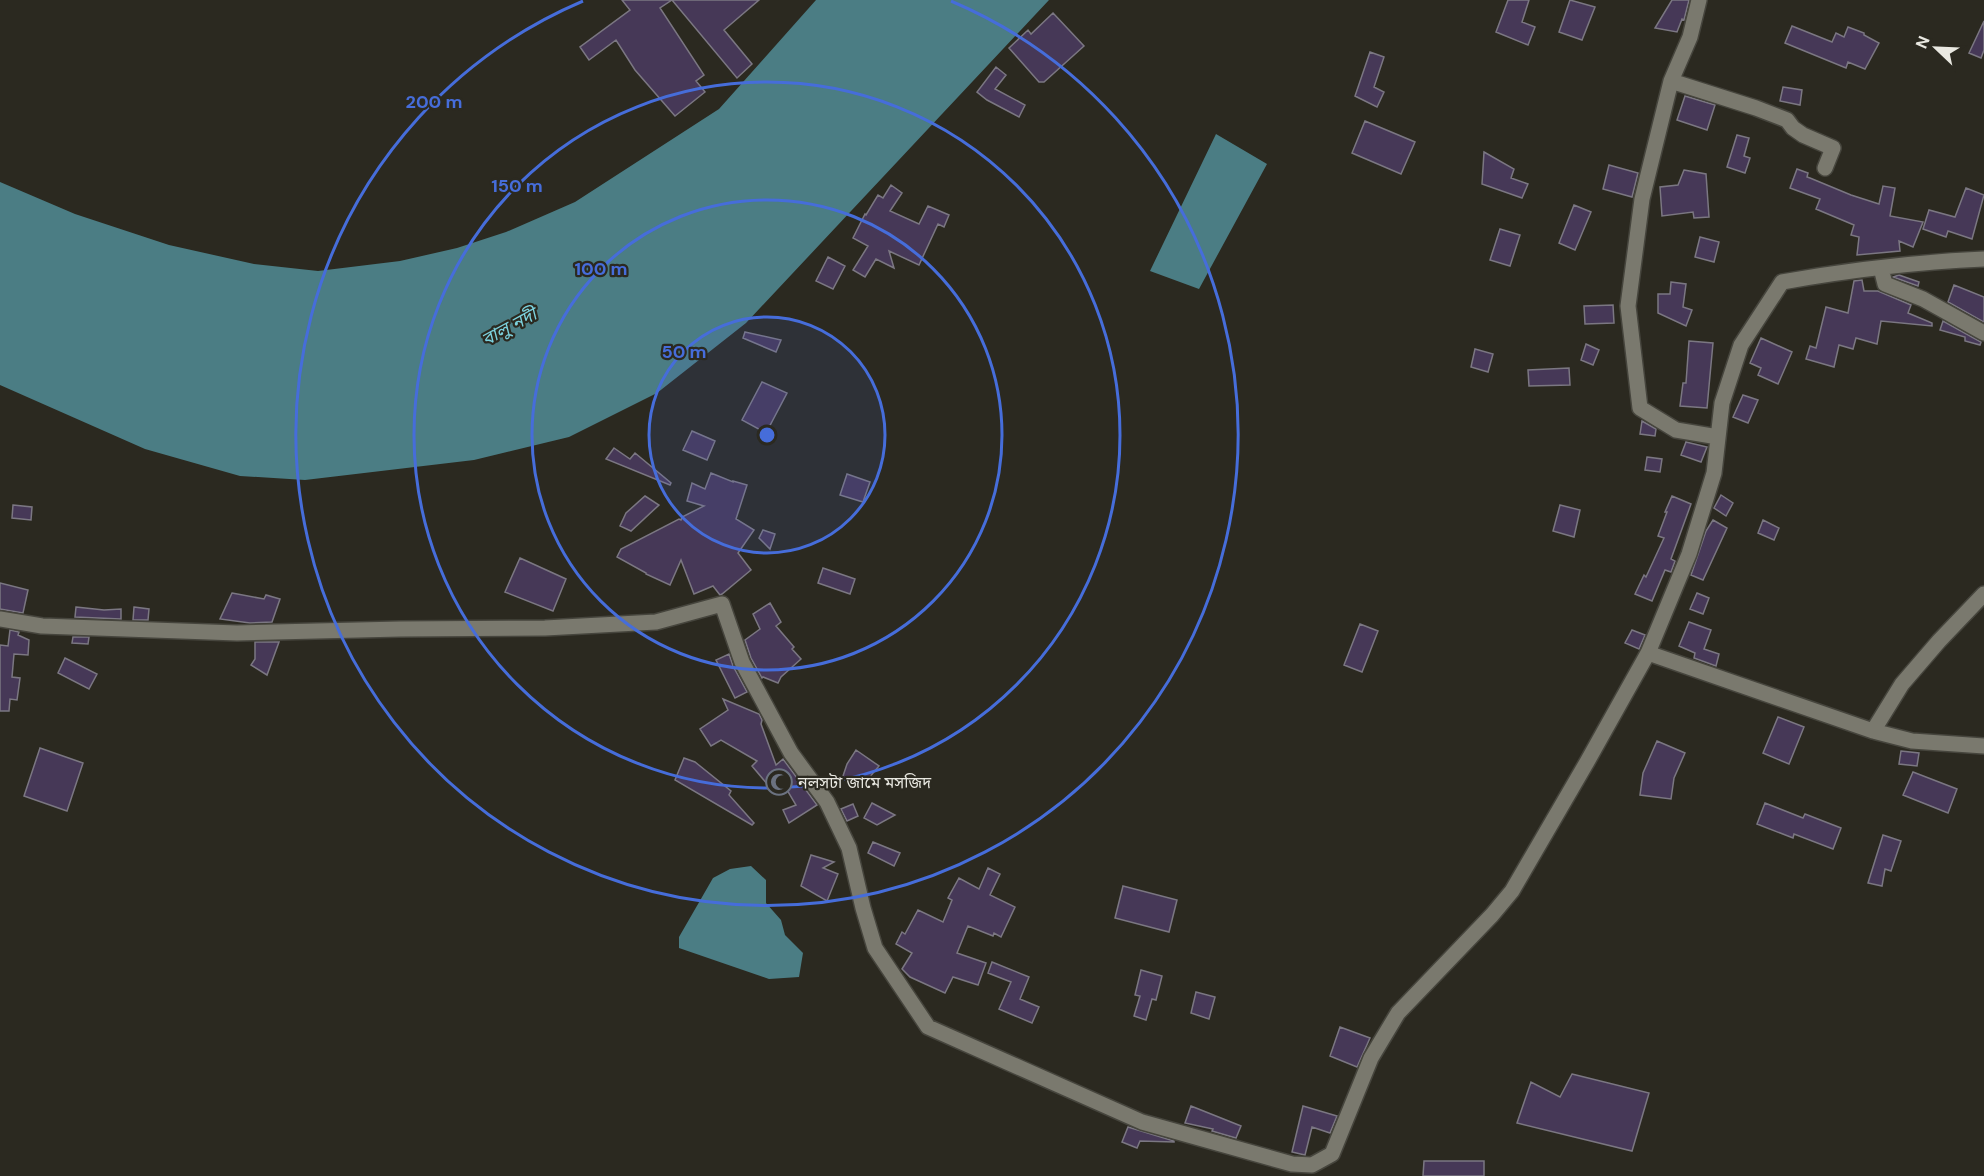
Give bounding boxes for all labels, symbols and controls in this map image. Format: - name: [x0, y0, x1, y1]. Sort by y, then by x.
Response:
- north arrow: [1906, 18, 1966, 78]
- text: N: [1911, 33, 1935, 52]
- text: 200 m: [406, 90, 462, 114]
- text: 150 m: [491, 174, 543, 198]
- text: 100 m: [574, 257, 628, 281]
- water label: বালু নদী: [477, 301, 544, 352]
- text: 50 m: [661, 340, 707, 364]
- centre of rings: [757, 425, 777, 445]
- mosque icon: নলসটা জামে মসজিদ: [764, 767, 794, 797]
- place label: নলসটা জামে মসজিদ: [797, 772, 932, 793]

